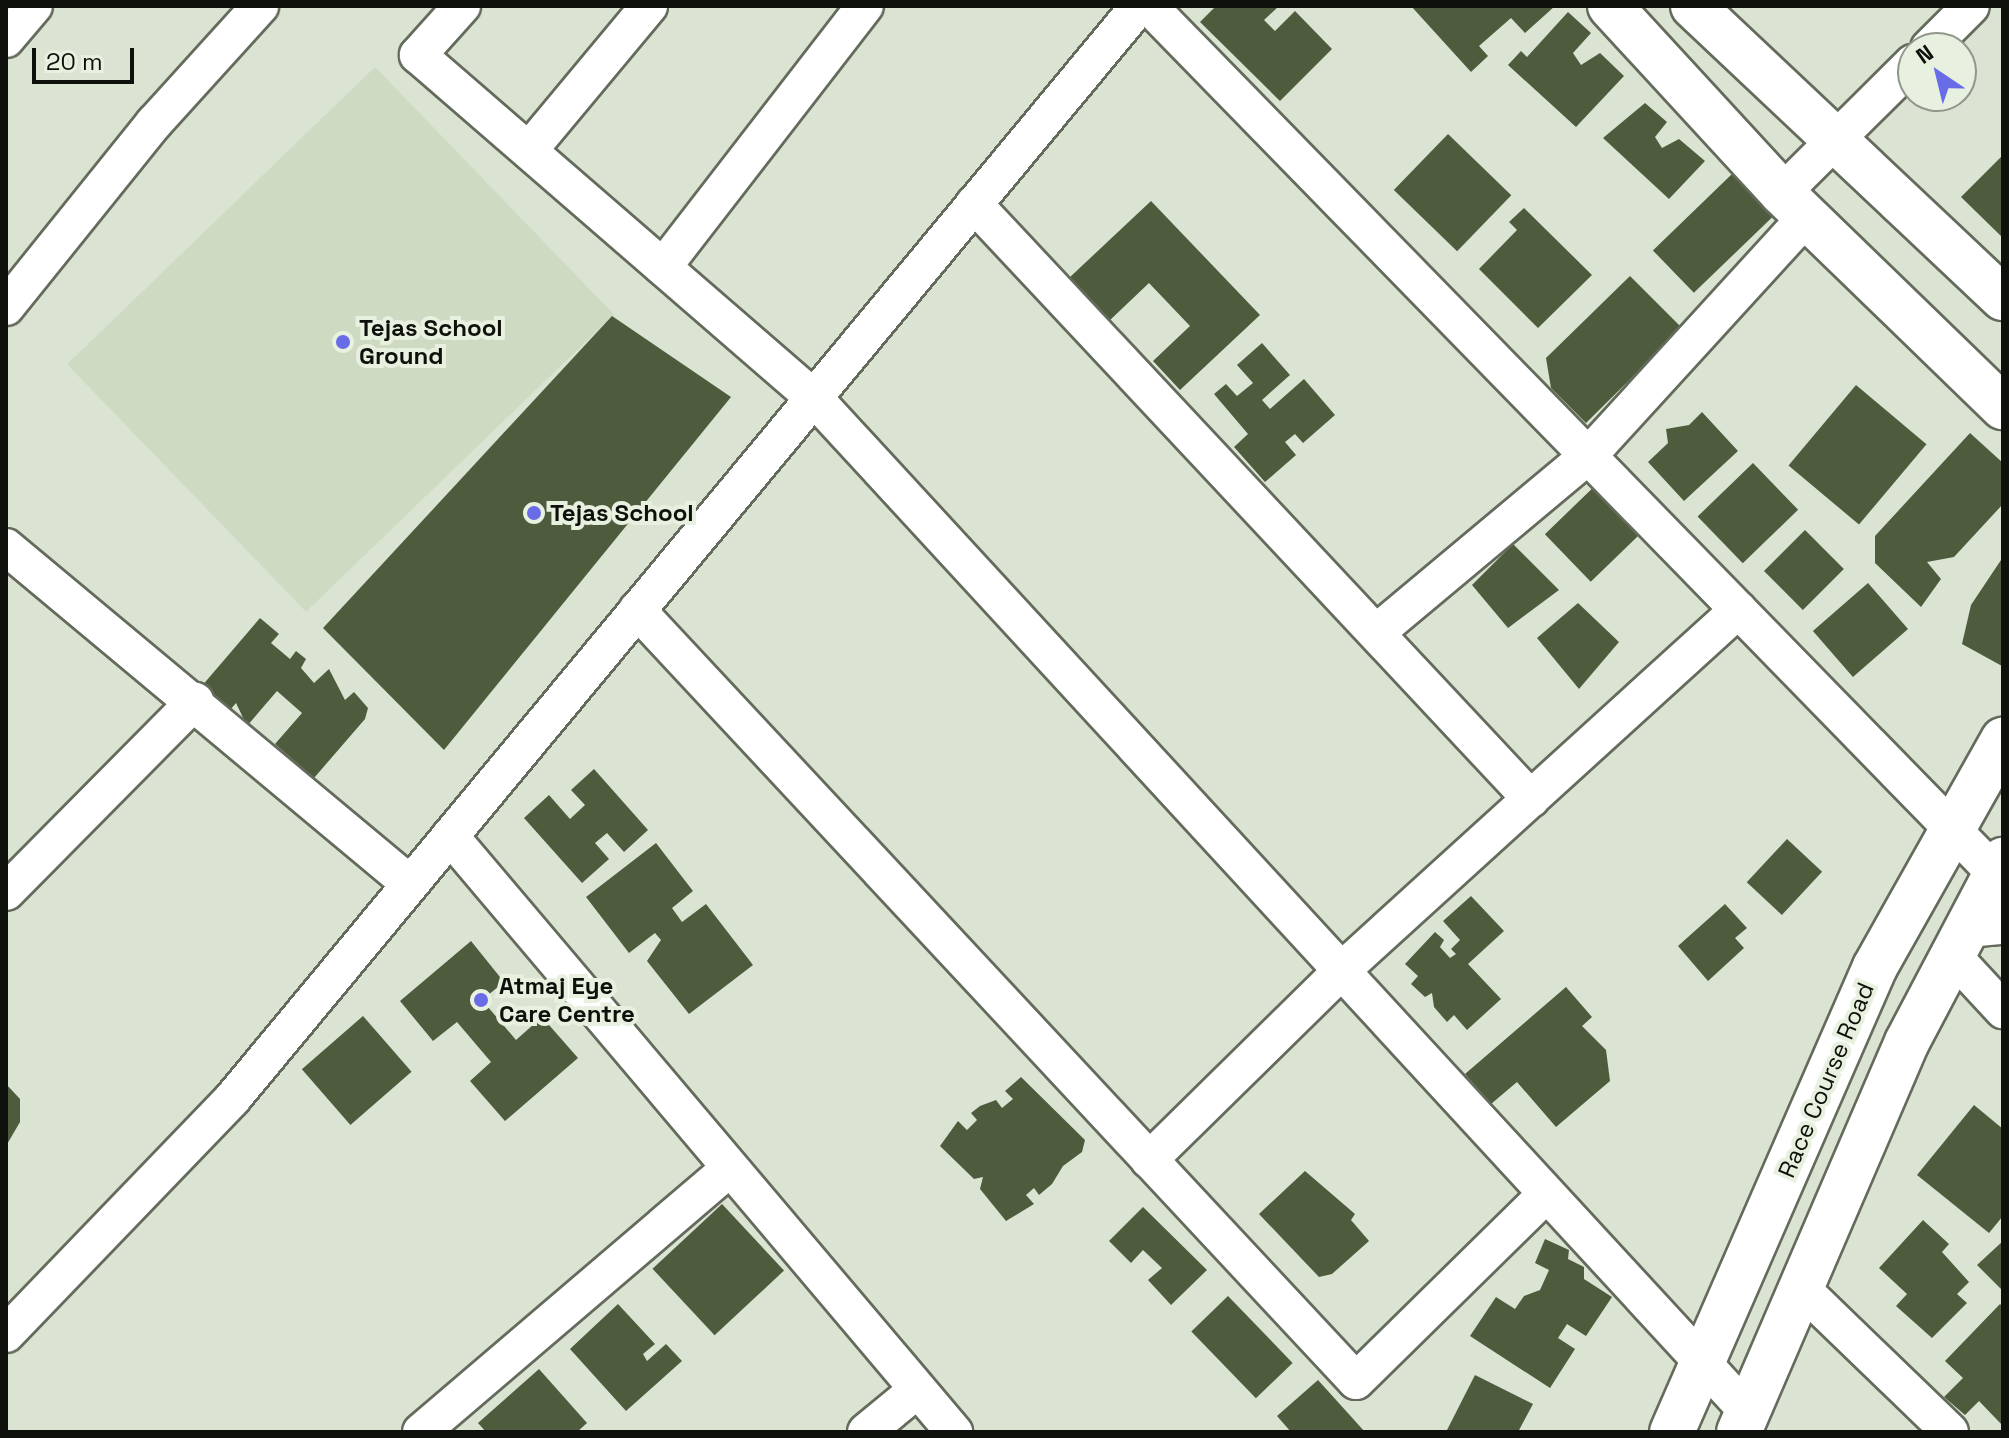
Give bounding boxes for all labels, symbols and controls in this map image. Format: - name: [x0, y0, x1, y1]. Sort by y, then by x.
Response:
- scale bar: [36, 32, 138, 82]
- north arrow: [1897, 32, 1977, 112]
- text: N: [1910, 38, 1938, 70]
- text: 20 m: [46, 46, 103, 77]
- place label: Tejas School Ground: [359, 314, 503, 370]
- marker: Tejas School Ground: [334, 333, 352, 351]
- place label: Tejas School: [550, 499, 694, 527]
- marker: Tejas School: [525, 504, 543, 522]
- place label: Atmaj Eye Care Centre: [499, 972, 635, 1028]
- street label: Race Course Road: [1772, 978, 1880, 1182]
- marker: Atmaj Eye Care Centre: [470, 989, 492, 1011]

